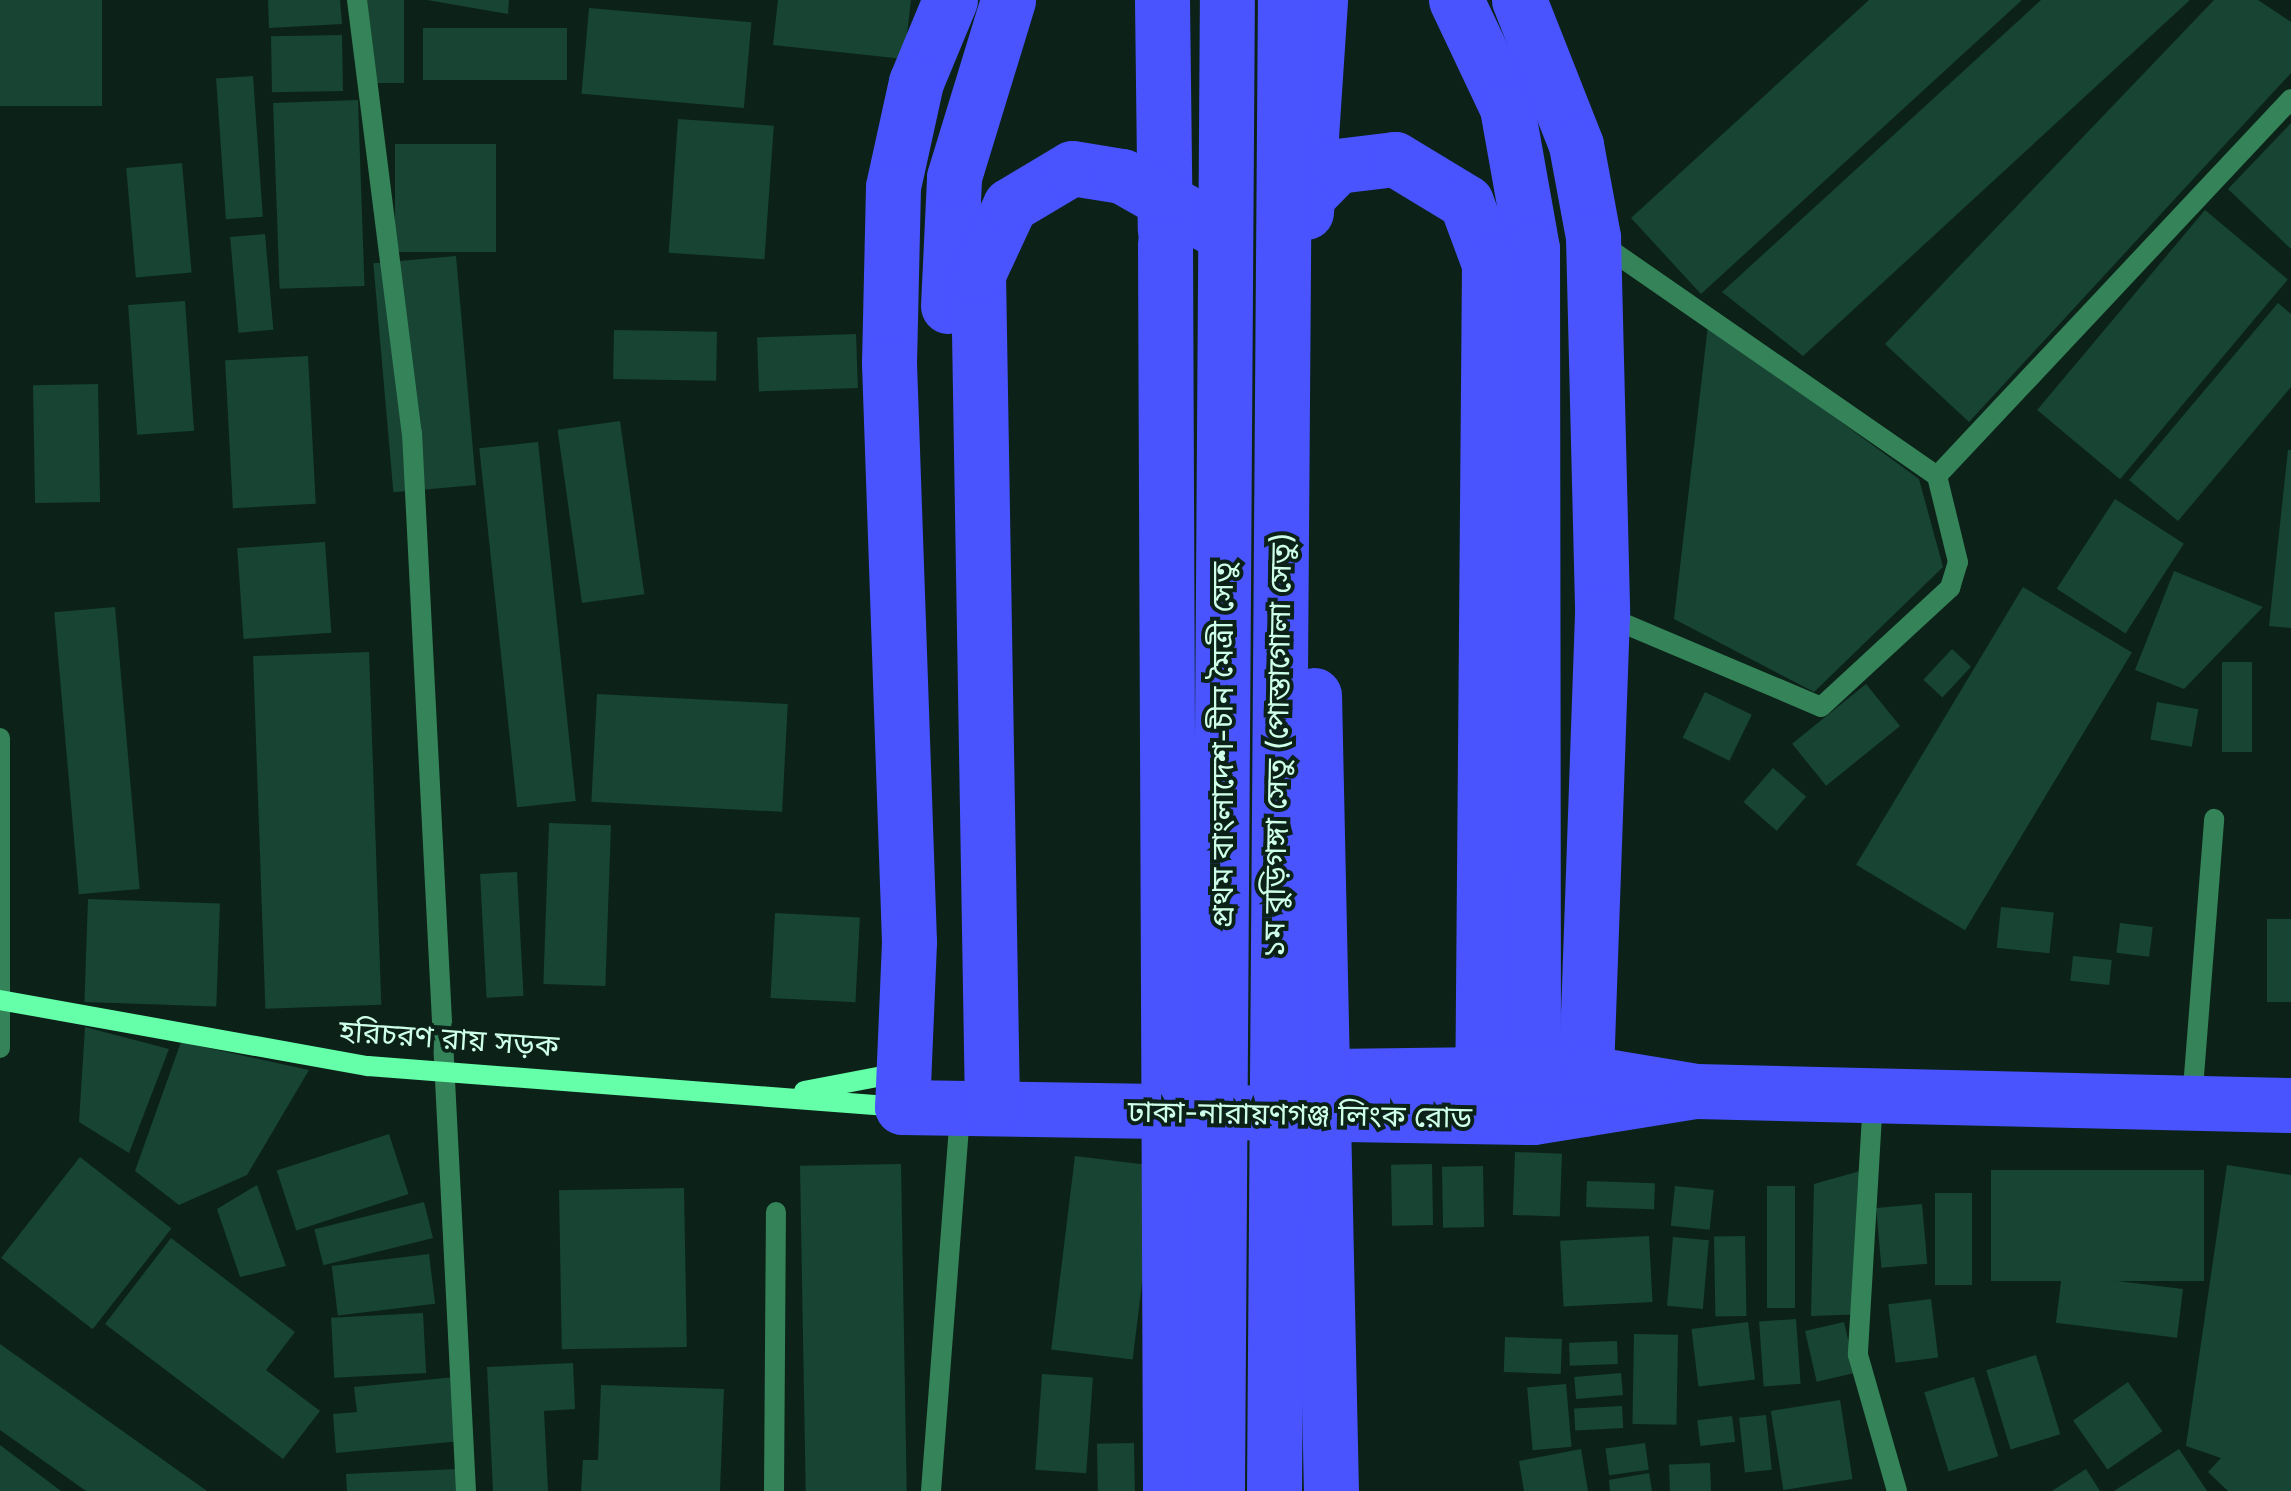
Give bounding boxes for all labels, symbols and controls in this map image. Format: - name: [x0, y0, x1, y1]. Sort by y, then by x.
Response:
- street label: ১ম বুড়িগঙ্গা সেতু (পোস্তাগোলা সেতু): [1255, 532, 1299, 958]
- street label: প্রথম বাংলাদেশ-চীন মৈত্রী সেতু: [1204, 562, 1240, 928]
- street label: হরিচরণ রায় সড়ক: [338, 1012, 560, 1064]
- street label: ঢাকা-নারায়ণগঞ্জ লিংক রোড: [1128, 1093, 1472, 1135]

